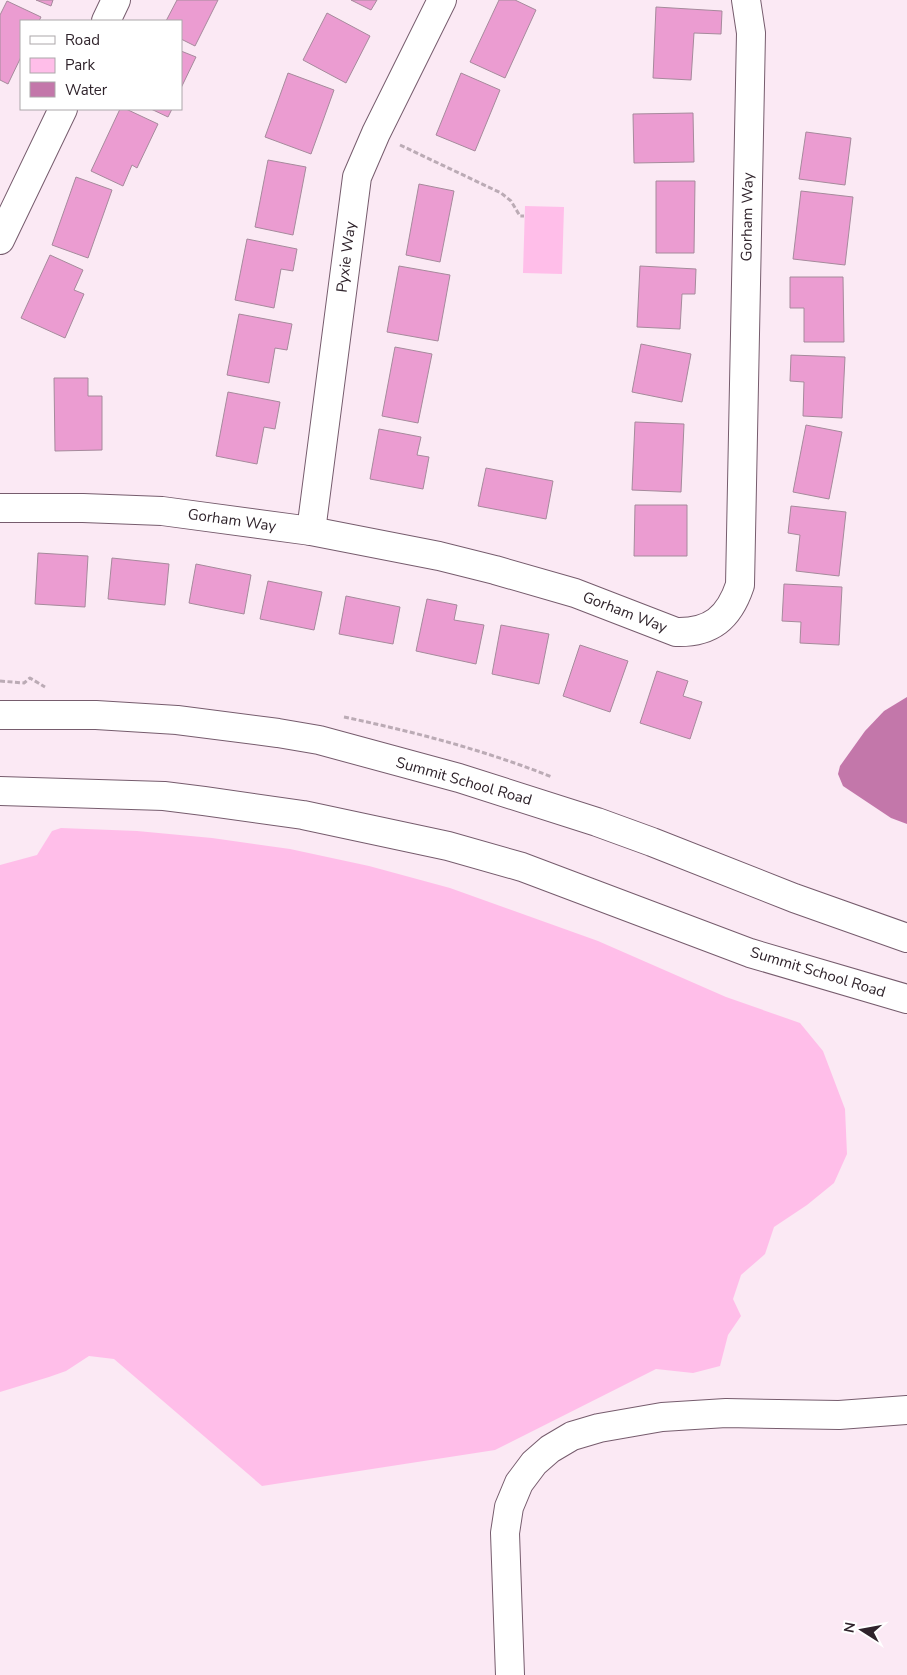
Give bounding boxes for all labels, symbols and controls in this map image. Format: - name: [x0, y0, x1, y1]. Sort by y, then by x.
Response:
- legend: [20, 20, 182, 110]
- text: Road: [65, 30, 100, 50]
- text: Park: [65, 55, 95, 75]
- text: Water: [65, 80, 108, 100]
- street label: Gorham Way: [736, 172, 758, 262]
- street label: Pyxie Way: [332, 220, 360, 294]
- street label: Gorham Way: [187, 504, 278, 536]
- street label: Gorham Way: [580, 587, 670, 637]
- street label: Summit School Road: [394, 752, 534, 810]
- street label: Summit School Road: [748, 942, 888, 1002]
- north arrow: [837, 1605, 887, 1655]
- text: N: [839, 1621, 860, 1635]

